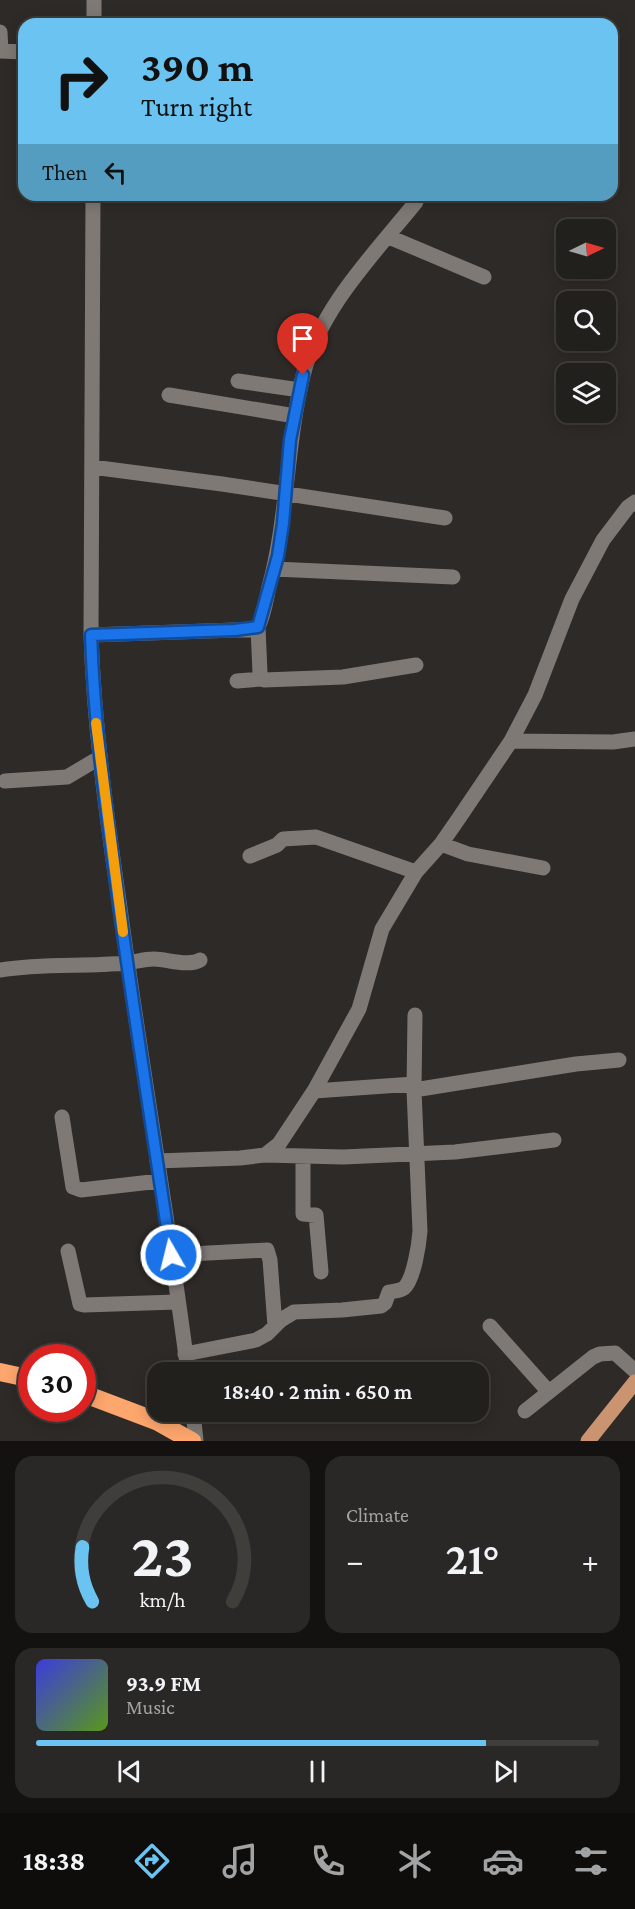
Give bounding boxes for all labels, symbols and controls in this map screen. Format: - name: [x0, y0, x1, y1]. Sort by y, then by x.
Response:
- icon: right: [42, 42, 120, 120]
- text: 390 m: [141, 43, 254, 90]
- text: Turn right: [141, 92, 252, 122]
- icon: left: [99, 156, 132, 189]
- text: Then: [42, 160, 87, 185]
- north arrow: [556, 219, 616, 279]
- map controls: [556, 219, 616, 423]
- button: search: [556, 291, 616, 351]
- pin: [277, 313, 328, 375]
- icon: arrive: [286, 322, 319, 355]
- button: layers: [556, 363, 616, 423]
- position arrow: [139, 1223, 203, 1287]
- speed limit sign: 30: [18, 1344, 96, 1422]
- text: 18:40 · 2 min · 650 m: [224, 1379, 412, 1404]
- text: Climate: [346, 1504, 409, 1526]
- text: 23: [131, 1520, 194, 1589]
- text: 21°: [445, 1534, 500, 1584]
- text: −: [346, 1542, 363, 1579]
- text: +: [582, 1542, 599, 1579]
- text: km/h: [139, 1588, 186, 1612]
- text: 93.9 FM: [126, 1671, 201, 1696]
- text: Music: [126, 1696, 175, 1718]
- icon: previous: [113, 1755, 146, 1788]
- icon: pause: [301, 1755, 334, 1788]
- icon: next: [489, 1755, 522, 1788]
- icon: directions: [131, 1840, 173, 1882]
- icon: music: [219, 1840, 261, 1882]
- icon: phone: [307, 1840, 349, 1882]
- icon: climate: [394, 1840, 436, 1882]
- icon: car: [482, 1840, 524, 1882]
- icon: filters: [570, 1840, 612, 1882]
- text: 18:38: [23, 1846, 85, 1876]

